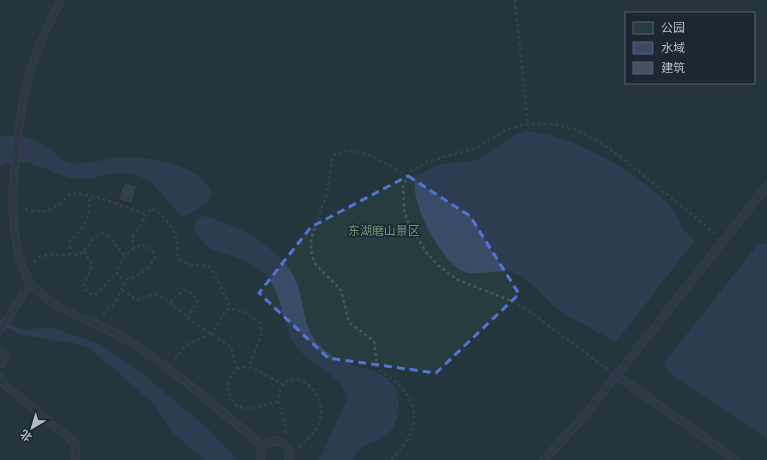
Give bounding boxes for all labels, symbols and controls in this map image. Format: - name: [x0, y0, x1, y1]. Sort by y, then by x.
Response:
- legend: [625, 12, 755, 84]
- text: 公园: [661, 20, 685, 35]
- text: 水域: [661, 40, 685, 55]
- text: 建筑: [661, 60, 685, 75]
- park label: 东湖磨山景区: [348, 223, 420, 238]
- north arrow: [12, 408, 52, 448]
- text: 北: [17, 428, 34, 445]

